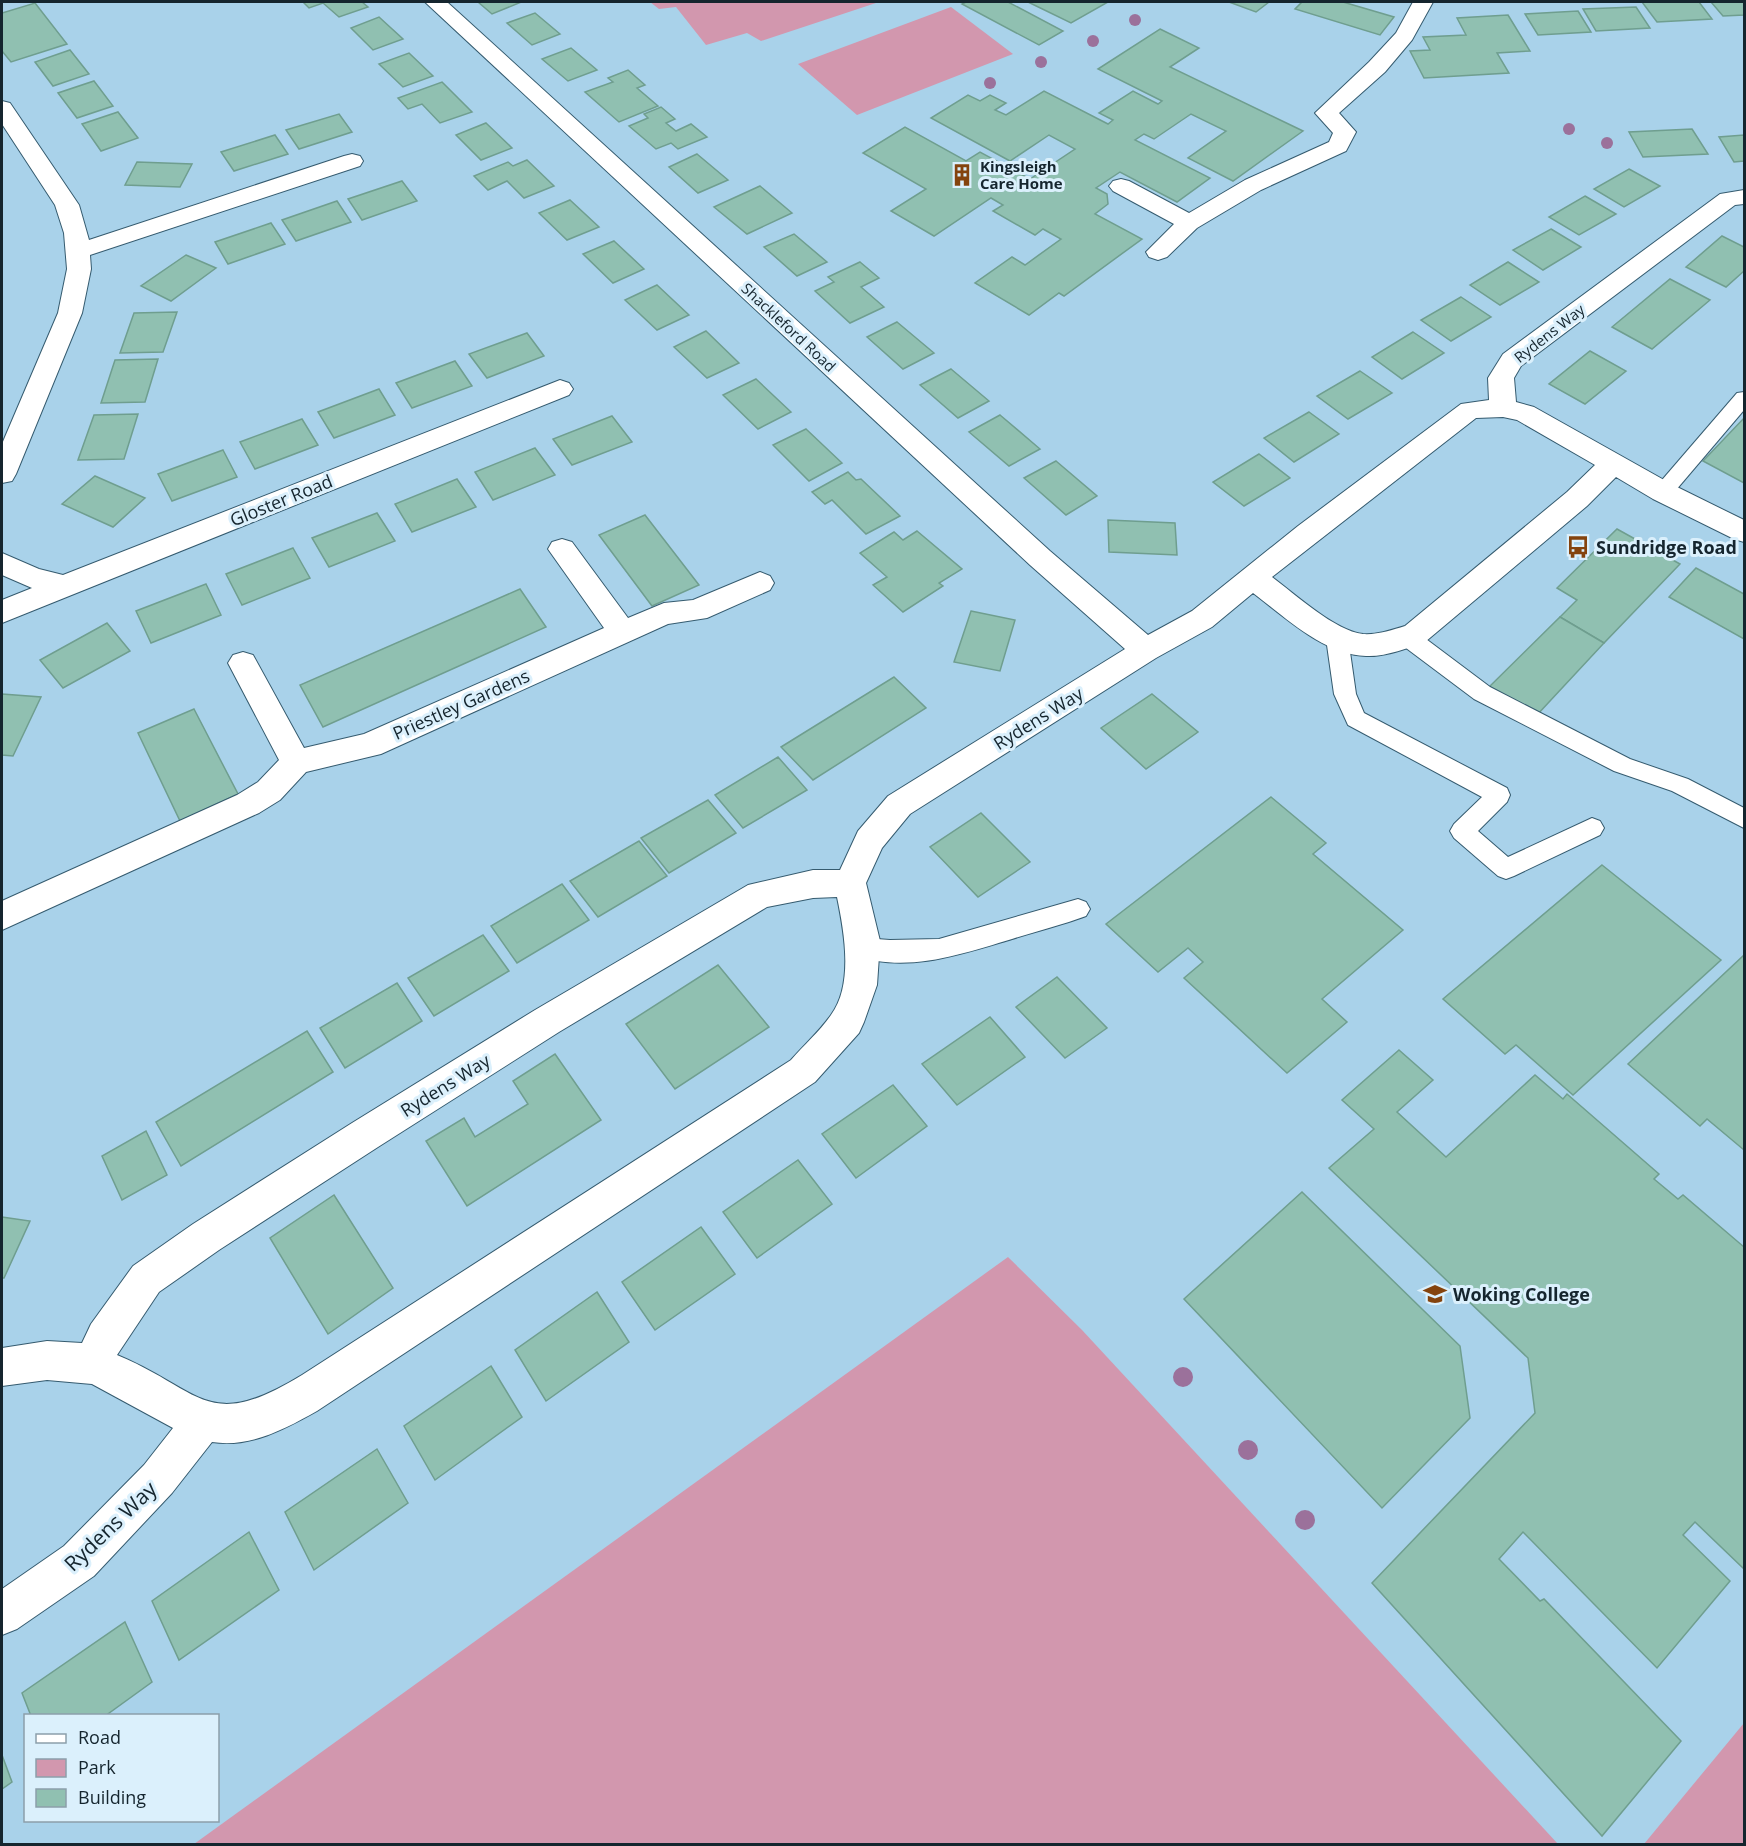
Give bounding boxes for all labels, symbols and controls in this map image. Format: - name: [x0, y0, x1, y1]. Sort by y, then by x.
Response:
- place label: Kingsleigh Care Home: [980, 156, 1063, 193]
- building icon: Kingsleigh Care Home: [949, 162, 975, 188]
- street label: Shackleford Road: [738, 278, 840, 376]
- street label: Rydens Way: [1510, 299, 1589, 367]
- street label: Gloster Road: [226, 469, 336, 531]
- bus stop icon: Sundridge Road: [1565, 534, 1591, 560]
- place label: Sundridge Road: [1596, 535, 1737, 559]
- street label: Priestley Gardens: [389, 663, 533, 745]
- street label: Rydens Way: [989, 680, 1088, 755]
- street label: Rydens Way: [396, 1047, 495, 1122]
- school or university icon: Woking College: [1422, 1281, 1448, 1307]
- place label: Woking College: [1453, 1282, 1590, 1306]
- street label: Rydens Way: [58, 1475, 163, 1577]
- legend: [24, 1714, 219, 1822]
- text: Road: [78, 1725, 121, 1749]
- text: Park: [78, 1755, 116, 1779]
- text: Building: [78, 1785, 146, 1809]

